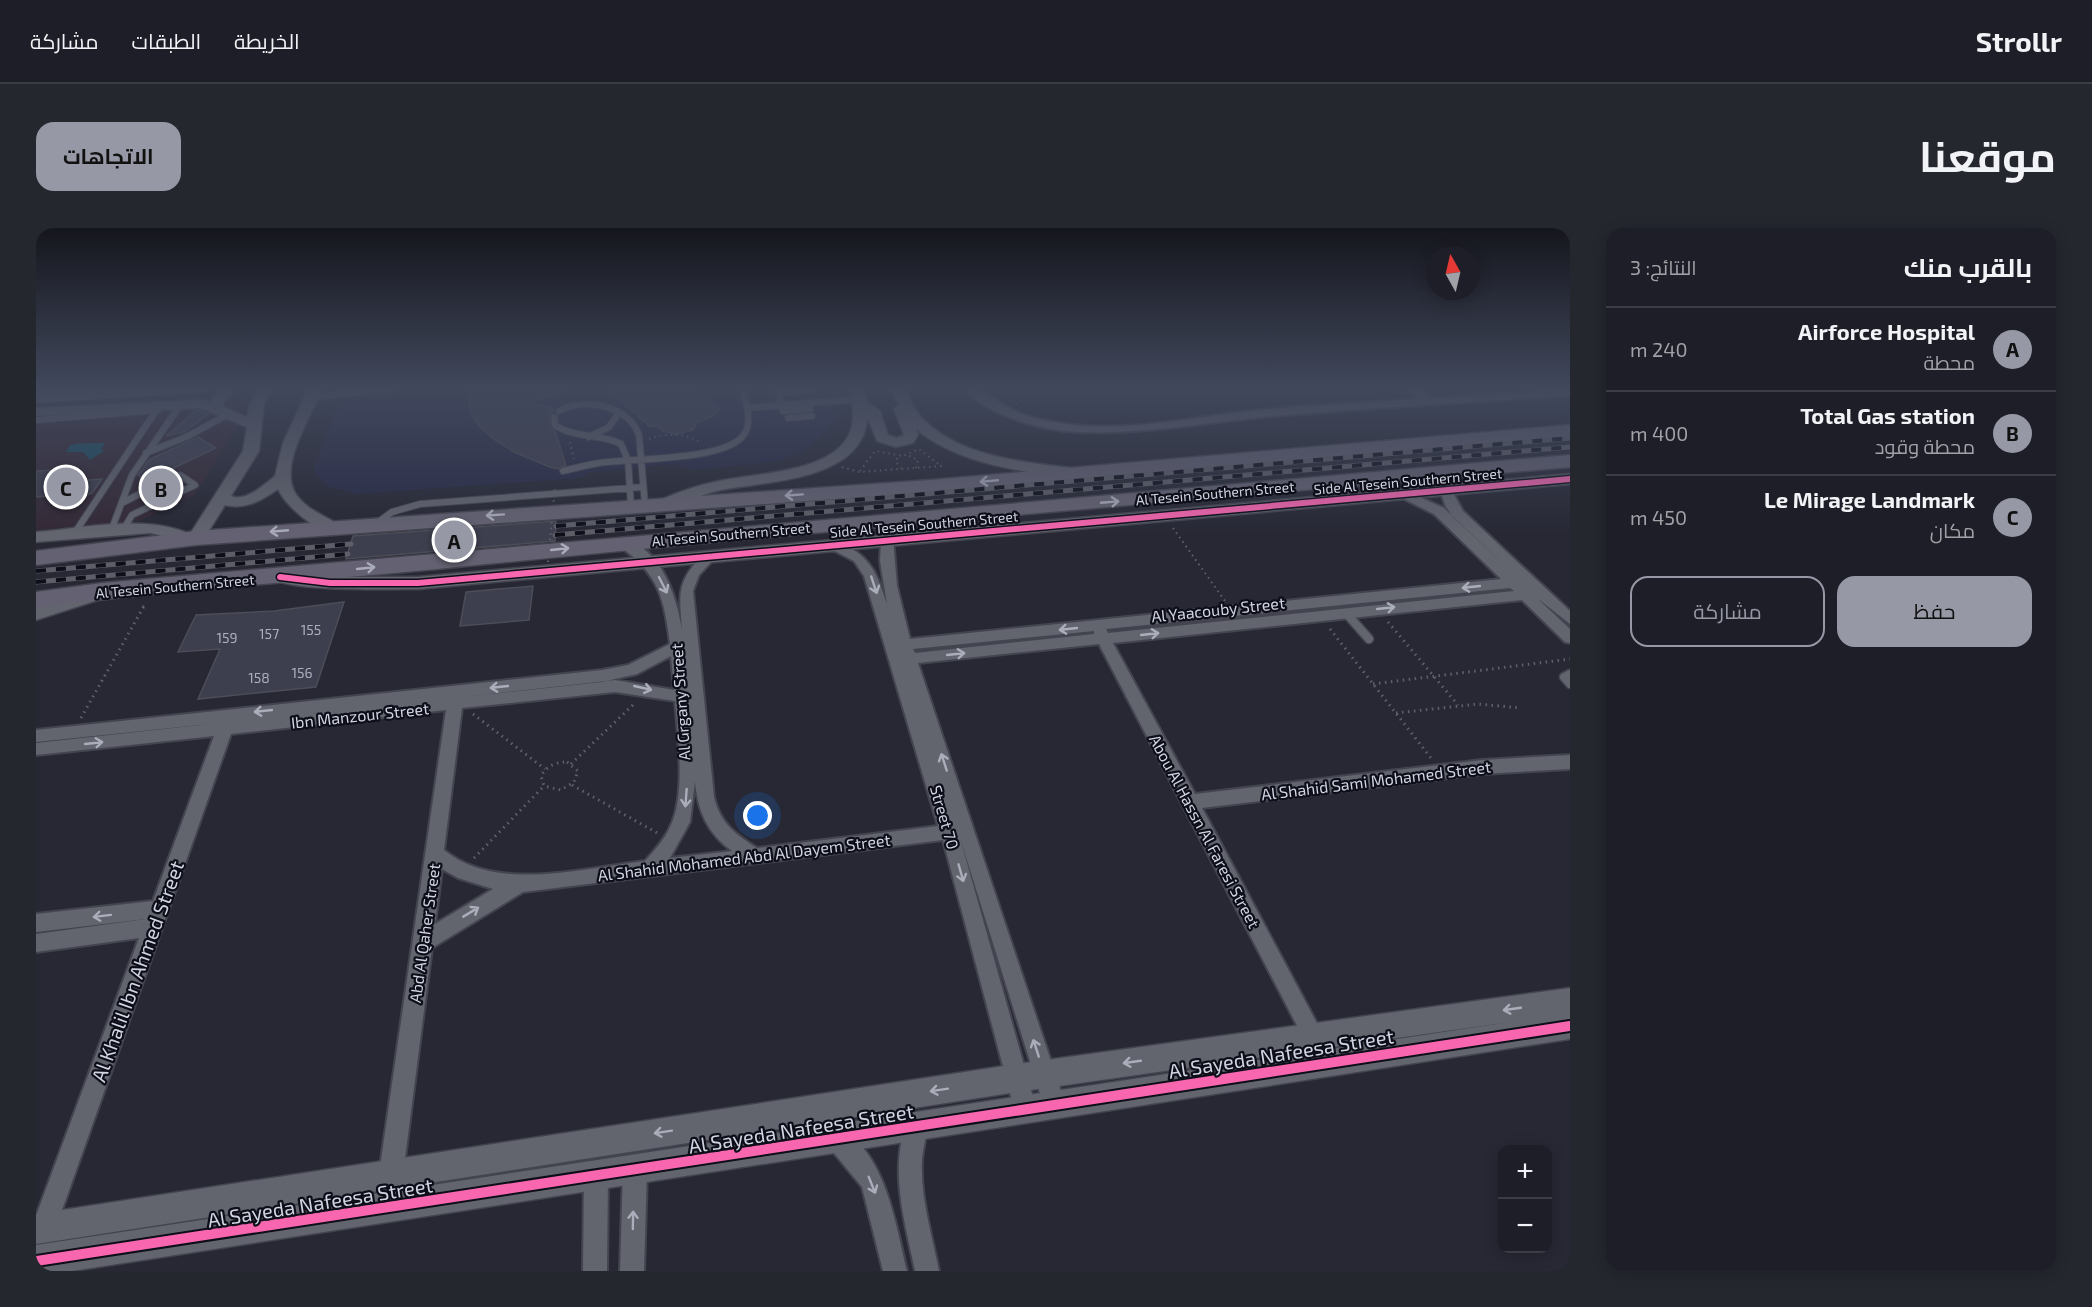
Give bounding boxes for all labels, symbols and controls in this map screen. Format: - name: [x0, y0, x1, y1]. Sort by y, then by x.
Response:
- text: Strollr: [1976, 24, 2062, 58]
- text: مشاركة: [30, 28, 99, 53]
- text: الطبقات: [132, 28, 201, 53]
- text: الخريطة: [234, 28, 300, 53]
- button: الاتجاهات: [36, 122, 181, 191]
- text: موقعنا: [1919, 130, 2056, 180]
- north arrow: [1426, 246, 1480, 300]
- text: بالقرب منك: [1904, 251, 2032, 282]
- text: النتائج: 3: [1630, 255, 1697, 279]
- text: Airforce Hospital: [1798, 318, 1975, 344]
- text: 240 m: [1630, 337, 1688, 361]
- text: A: [2006, 337, 2019, 361]
- text: محطة: [1924, 350, 1975, 374]
- text: Total Gas station: [1800, 402, 1975, 428]
- text: 400 m: [1630, 421, 1688, 445]
- text: B: [2006, 421, 2019, 445]
- text: محطة وقود: [1875, 434, 1975, 458]
- pin: C: [46, 464, 86, 510]
- street label: Side Al Tesein Southern Street: [1313, 464, 1503, 498]
- pin: B: [142, 466, 180, 510]
- one-way arrow: [979, 476, 999, 487]
- street label: Al Tesein Southern Street: [1135, 478, 1295, 508]
- text: Le Mirage Landmark: [1764, 486, 1975, 512]
- one-way arrow: [785, 490, 805, 501]
- one-way arrow: [1099, 496, 1119, 507]
- text: 450 m: [1630, 505, 1687, 529]
- text: C: [2007, 505, 2018, 529]
- street label: Side Al Tesein Southern Street: [829, 507, 1019, 541]
- one-way arrow: [485, 510, 505, 521]
- pin: A: [434, 518, 474, 562]
- text: مكان: [1930, 518, 1975, 542]
- street label: Al Tesein Southern Street: [651, 519, 811, 549]
- one-way arrow: [270, 526, 290, 537]
- one-way arrow: [549, 543, 569, 554]
- one-way arrow: [355, 562, 375, 573]
- street label: Al Tesein Southern Street: [95, 571, 255, 601]
- one-way arrow: [870, 575, 881, 594]
- one-way arrow: [658, 576, 670, 594]
- button: مشاركة: [1630, 576, 1825, 647]
- button: حفظ: [1837, 576, 2032, 647]
- one-way arrow: [1461, 582, 1481, 593]
- street label: Al Yaacouby Street: [1150, 593, 1286, 625]
- one-way arrow: [1376, 602, 1396, 613]
- house number: 155: [301, 621, 321, 638]
- one-way arrow: [1058, 624, 1078, 635]
- house number: 157: [259, 625, 279, 642]
- one-way arrow: [1140, 628, 1160, 639]
- house number: 159: [216, 629, 238, 646]
- street label: Al Grgany Street: [666, 643, 694, 761]
- one-way arrow: [946, 648, 966, 659]
- house number: 156: [291, 664, 313, 681]
- house number: 158: [248, 669, 270, 686]
- one-way arrow: [490, 682, 510, 693]
- one-way arrow: [633, 683, 652, 694]
- street label: Ibn Manzour Street: [290, 698, 430, 732]
- one-way arrow: [254, 706, 274, 717]
- street label: Abou Al Hassn Al Faresi Street: [1146, 731, 1264, 931]
- one-way arrow: [84, 737, 104, 748]
- one-way arrow: [938, 753, 949, 772]
- street label: Al Shahid Sami Mohamed Street: [1260, 756, 1492, 804]
- street label: Street 70: [927, 783, 963, 851]
- one-way arrow: [680, 788, 691, 808]
- your location: [743, 801, 772, 830]
- street label: Al Shahid Mohamed Abd Al Dayem Street: [597, 830, 891, 884]
- street label: Al Khalil Ibn Ahmed Street: [86, 857, 188, 1085]
- street label: Abd Al Qaher Street: [405, 862, 444, 1004]
- one-way arrow: [956, 863, 967, 882]
- one-way arrow: [462, 905, 479, 917]
- one-way arrow: [92, 910, 112, 921]
- one-way arrow: [1503, 1004, 1522, 1015]
- street label: Al Sayeda Nafeesa Street: [1167, 1023, 1396, 1083]
- one-way arrow: [1030, 1039, 1041, 1058]
- one-way arrow: [1122, 1057, 1142, 1068]
- one-way arrow: [929, 1084, 949, 1095]
- street label: Al Sayeda Nafeesa Street: [687, 1098, 916, 1158]
- one-way arrow: [654, 1127, 673, 1138]
- map controls: [1498, 1145, 1552, 1253]
- button: +: [1498, 1145, 1552, 1199]
- street label: Al Sayeda Nafeesa Street: [206, 1172, 435, 1232]
- one-way arrow: [867, 1175, 878, 1194]
- button: −: [1498, 1199, 1552, 1253]
- one-way arrow: [627, 1211, 639, 1231]

